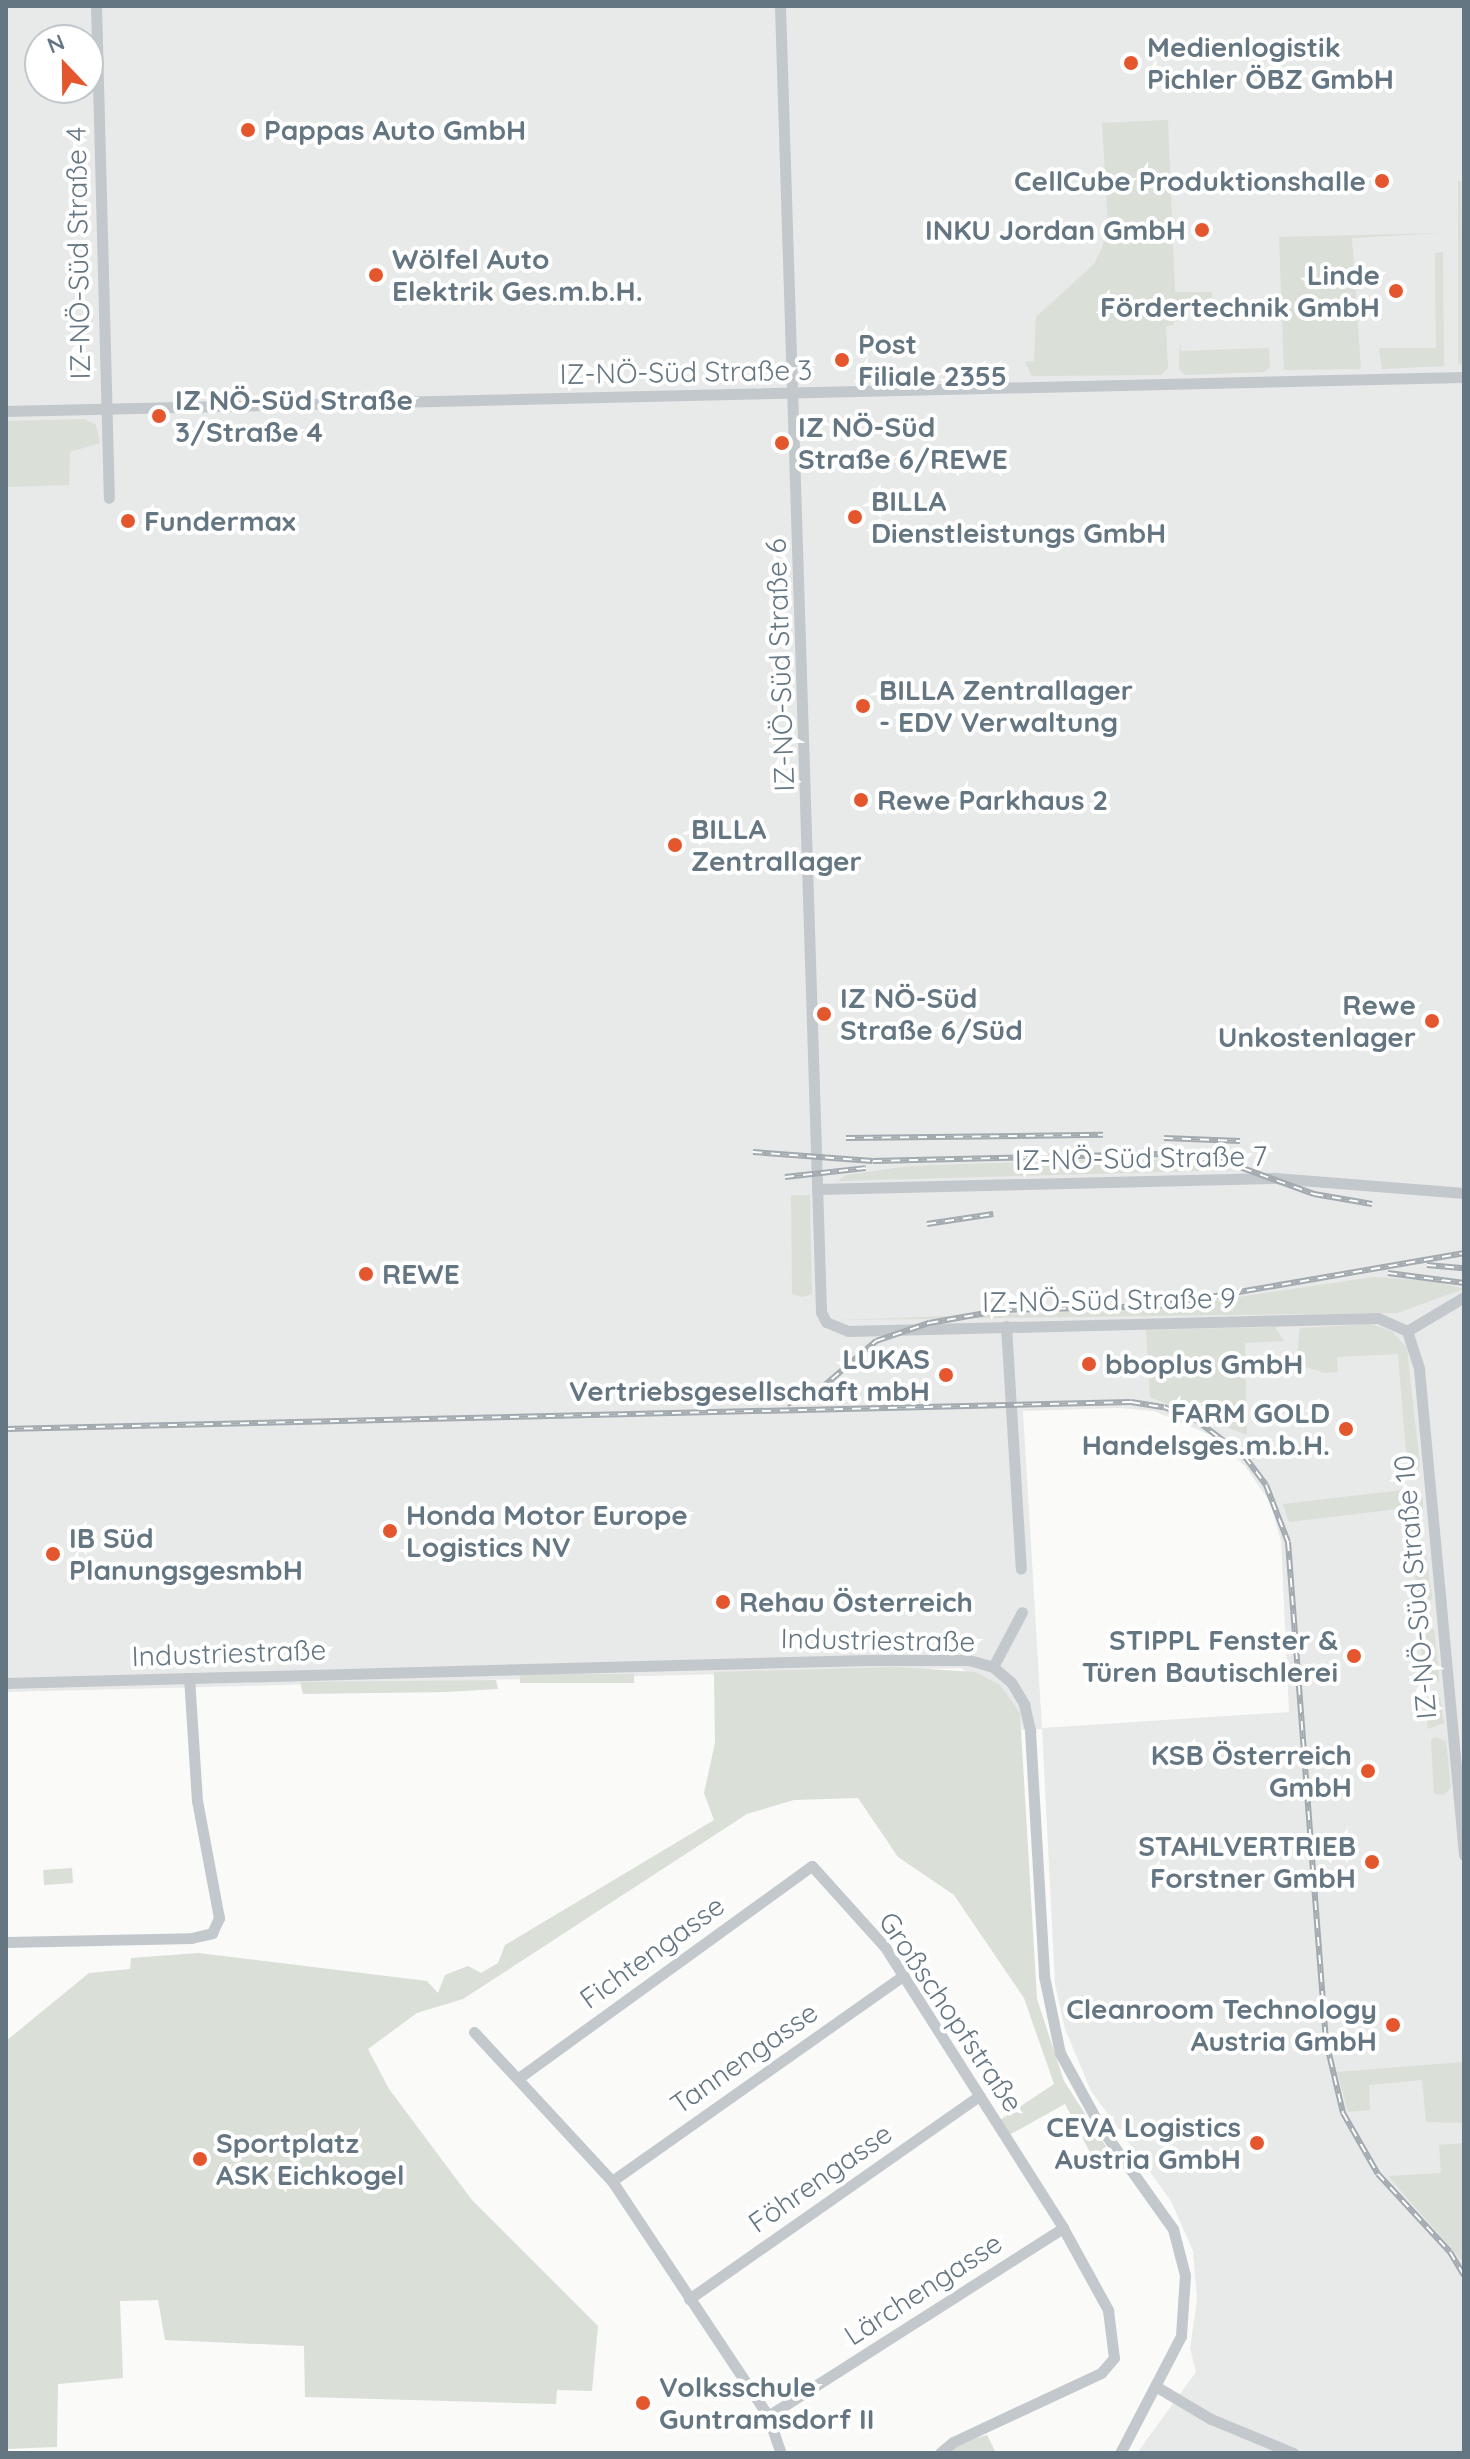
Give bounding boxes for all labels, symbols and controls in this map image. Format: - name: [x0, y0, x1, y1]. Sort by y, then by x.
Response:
- north arrow: [24, 24, 104, 104]
- text: N: [43, 28, 68, 60]
- place label: Medienlogistik Pichler ÖBZ GmbH: [1147, 30, 1394, 96]
- marker: Medienlogistik Pichler ÖBZ GmbH: [1122, 54, 1140, 72]
- place label: Pappas Auto GmbH: [264, 113, 526, 147]
- marker: Pappas Auto GmbH: [239, 121, 257, 139]
- street label: IZ-NÖ-Süd Straße 4: [59, 126, 97, 380]
- place label: CellCube Produktionshalle: [1014, 164, 1366, 198]
- marker: CellCube Produktionshalle: [1373, 172, 1391, 190]
- place label: INKU Jordan GmbH: [925, 213, 1186, 247]
- marker: INKU Jordan GmbH: [1193, 221, 1211, 239]
- place label: Wölfel Auto Elektrik Ges.m.b.H.: [392, 242, 643, 308]
- place label: Linde Fördertechnik GmbH: [1100, 258, 1380, 324]
- marker: Wölfel Auto Elektrik Ges.m.b.H.: [367, 266, 385, 284]
- marker: Linde Fördertechnik GmbH: [1387, 282, 1405, 300]
- place label: Post Filiale 2355: [858, 327, 1007, 393]
- marker: Post Filiale 2355: [833, 351, 851, 369]
- street label: IZ-NÖ-Süd Straße 3: [559, 353, 813, 391]
- place label: IZ NÖ-Süd Straße 3/Straße 4: [175, 383, 413, 449]
- marker: IZ NÖ-Süd Straße 3/Straße 4: [150, 407, 168, 425]
- place label: IZ NÖ-Süd Straße 6/REWE: [798, 410, 1008, 476]
- marker: IZ NÖ-Süd Straße 6/REWE: [773, 434, 791, 452]
- place label: BILLA Dienstleistungs GmbH: [871, 484, 1166, 550]
- place label: Fundermax: [144, 504, 296, 538]
- marker: BILLA Dienstleistungs GmbH: [846, 508, 864, 526]
- marker: Fundermax: [119, 512, 137, 530]
- street label: IZ-NÖ-Süd Straße 6: [759, 538, 801, 792]
- place label: BILLA Zentrallager - EDV Verwaltung: [879, 673, 1133, 739]
- marker: BILLA Zentrallager - EDV Verwaltung: [854, 697, 872, 715]
- place label: Rewe Parkhaus 2: [877, 783, 1108, 817]
- marker: Rewe Parkhaus 2: [852, 791, 870, 809]
- place label: BILLA Zentrallager: [691, 812, 862, 878]
- marker: BILLA Zentrallager: [666, 836, 684, 854]
- place label: IZ NÖ-Süd Straße 6/Süd: [840, 981, 1023, 1047]
- place label: Rewe Unkostenlager: [1218, 988, 1416, 1054]
- marker: IZ NÖ-Süd Straße 6/Süd: [815, 1005, 833, 1023]
- marker: Rewe Unkostenlager: [1423, 1012, 1441, 1030]
- street label: IZ-NÖ-Süd Straße 7: [1015, 1139, 1267, 1177]
- place label: REWE: [382, 1257, 460, 1291]
- marker: REWE: [357, 1265, 375, 1283]
- street label: IZ-NÖ-Süd Straße 9: [982, 1281, 1236, 1319]
- place label: LUKAS Vertriebsgesellschaft mbH: [569, 1342, 930, 1408]
- place label: bboplus GmbH: [1105, 1347, 1303, 1381]
- marker: bboplus GmbH: [1080, 1355, 1098, 1373]
- marker: LUKAS Vertriebsgesellschaft mbH: [937, 1366, 955, 1384]
- place label: FARM GOLD Handelsges.m.b.H.: [1082, 1396, 1330, 1462]
- marker: FARM GOLD Handelsges.m.b.H.: [1337, 1420, 1355, 1438]
- street label: IZ-NÖ-Süd Straße 10: [1387, 1454, 1443, 1720]
- place label: Honda Motor Europe Logistics NV: [406, 1498, 688, 1564]
- place label: IB Süd PlanungsgesmbH: [69, 1521, 303, 1587]
- marker: Honda Motor Europe Logistics NV: [381, 1522, 399, 1540]
- marker: IB Süd PlanungsgesmbH: [44, 1545, 62, 1563]
- place label: Rehau Österreich: [739, 1585, 973, 1619]
- marker: Rehau Österreich: [714, 1593, 732, 1611]
- street label: Industriestraße: [780, 1622, 976, 1658]
- place label: STIPPL Fenster & Türen Bautischlerei: [1082, 1623, 1338, 1689]
- street label: Industriestraße: [131, 1633, 327, 1673]
- marker: STIPPL Fenster & Türen Bautischlerei: [1345, 1647, 1363, 1665]
- place label: KSB Österreich GmbH: [1151, 1738, 1352, 1804]
- marker: KSB Österreich GmbH: [1359, 1762, 1377, 1780]
- place label: STAHLVERTRIEB Forstner GmbH: [1138, 1829, 1356, 1895]
- marker: STAHLVERTRIEB Forstner GmbH: [1363, 1853, 1381, 1871]
- street label: Fichtengasse: [573, 1888, 731, 2016]
- street label: Großschopfstraße: [872, 1906, 1030, 2118]
- place label: Cleanroom Technology Austria GmbH: [1066, 1992, 1377, 2058]
- street label: Tannengasse: [664, 1995, 824, 2121]
- marker: Cleanroom Technology Austria GmbH: [1384, 2016, 1402, 2034]
- place label: CEVA Logistics Austria GmbH: [1046, 2110, 1241, 2176]
- street label: Föhrengasse: [742, 2116, 898, 2240]
- place label: Sportplatz ASK Eichkogel: [216, 2126, 405, 2192]
- marker: CEVA Logistics Austria GmbH: [1248, 2134, 1266, 2152]
- marker: Sportplatz ASK Eichkogel: [191, 2150, 209, 2168]
- street label: Lärchengasse: [838, 2226, 1008, 2352]
- place label: Volksschule Guntramsdorf II: [659, 2370, 874, 2436]
- marker: Volksschule Guntramsdorf II: [634, 2394, 652, 2412]

